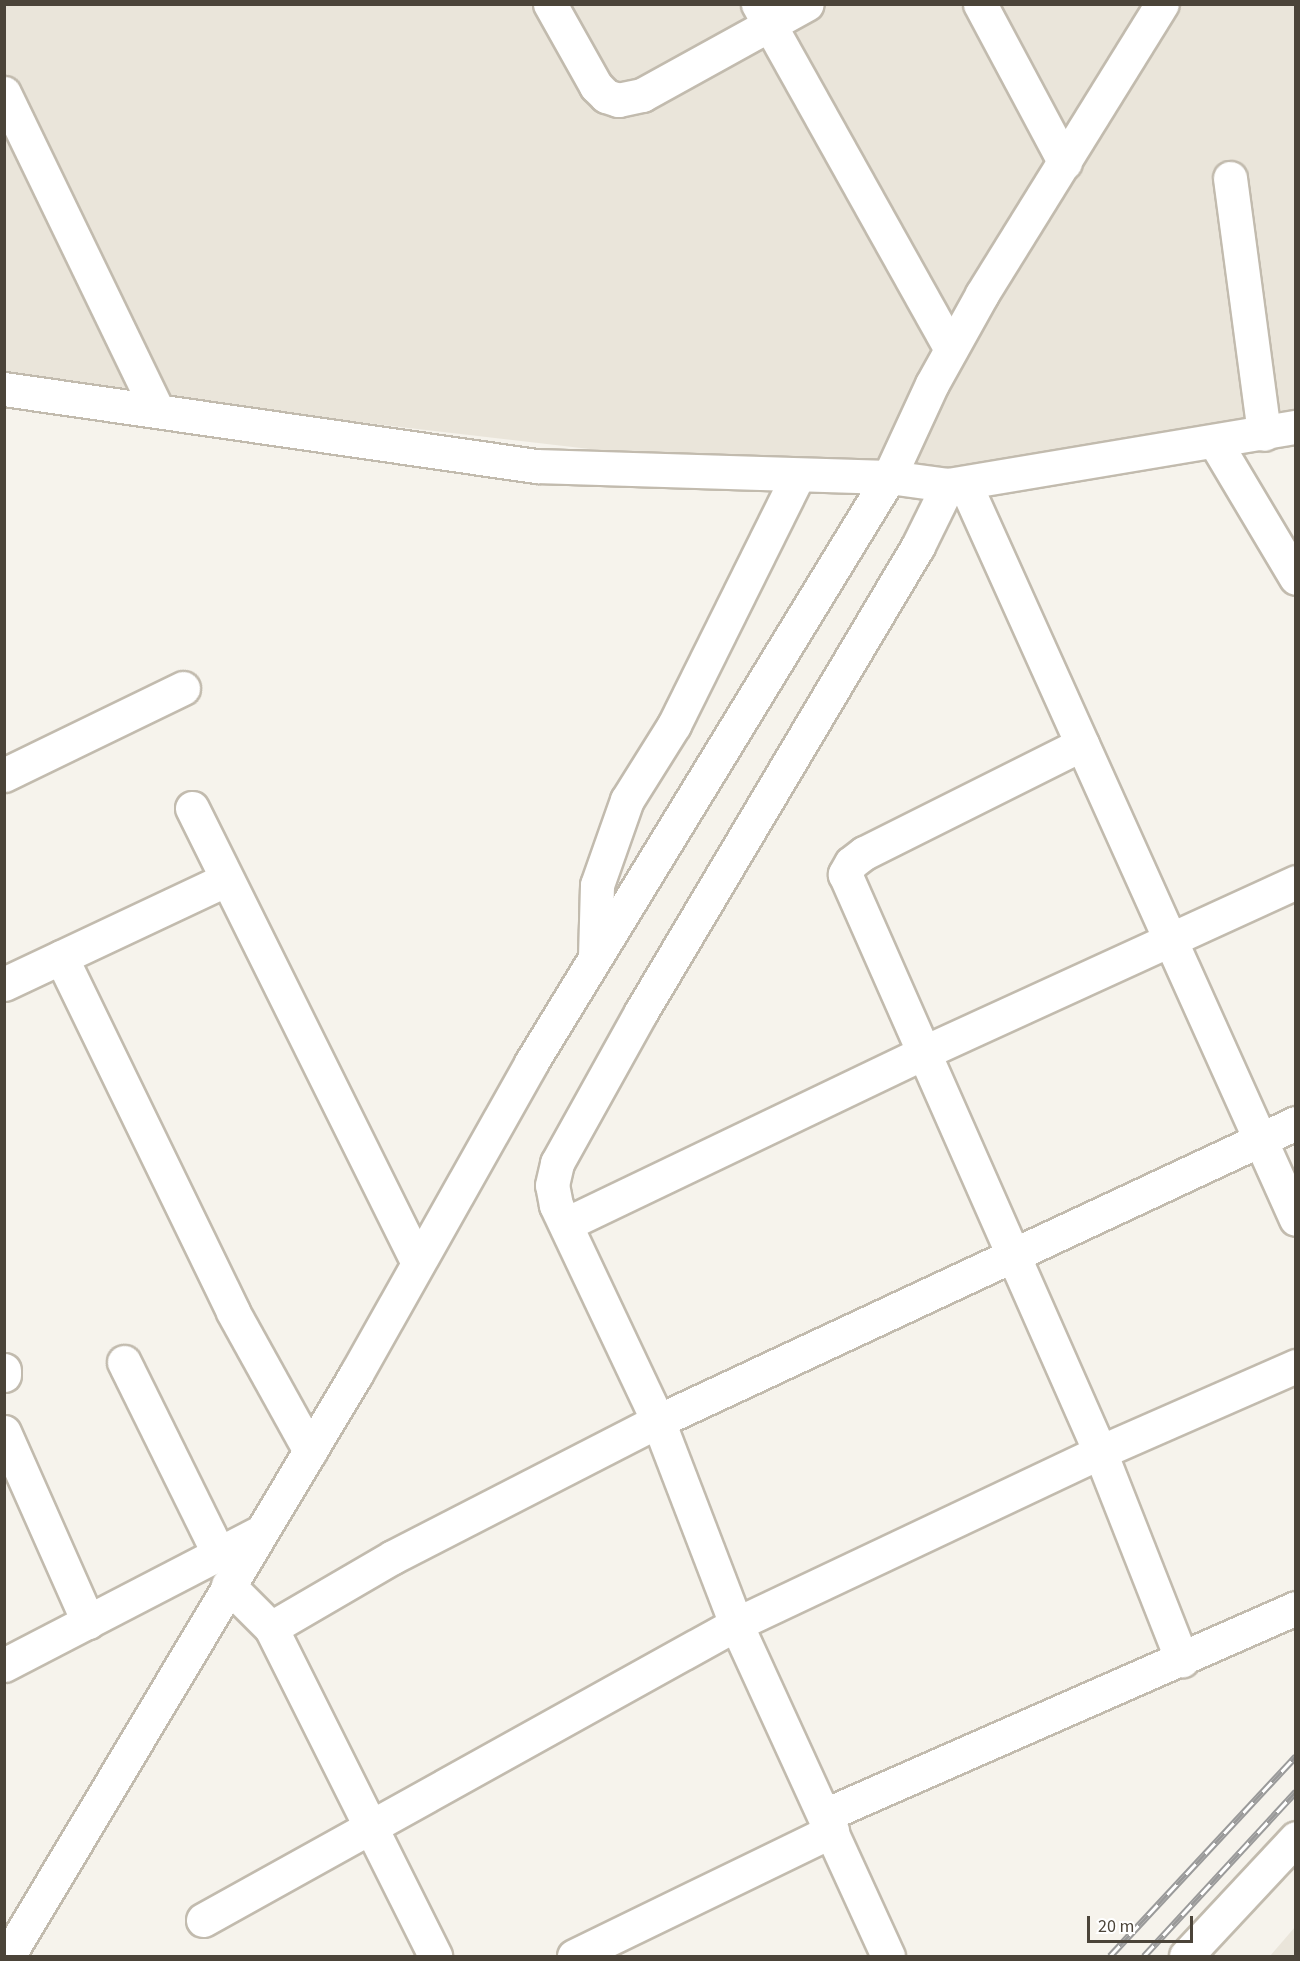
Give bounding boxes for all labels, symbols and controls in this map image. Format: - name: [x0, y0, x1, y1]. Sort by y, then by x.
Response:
- scale bar: [1090, 1904, 1196, 1942]
- text: 20 m: [1098, 1914, 1134, 1939]

